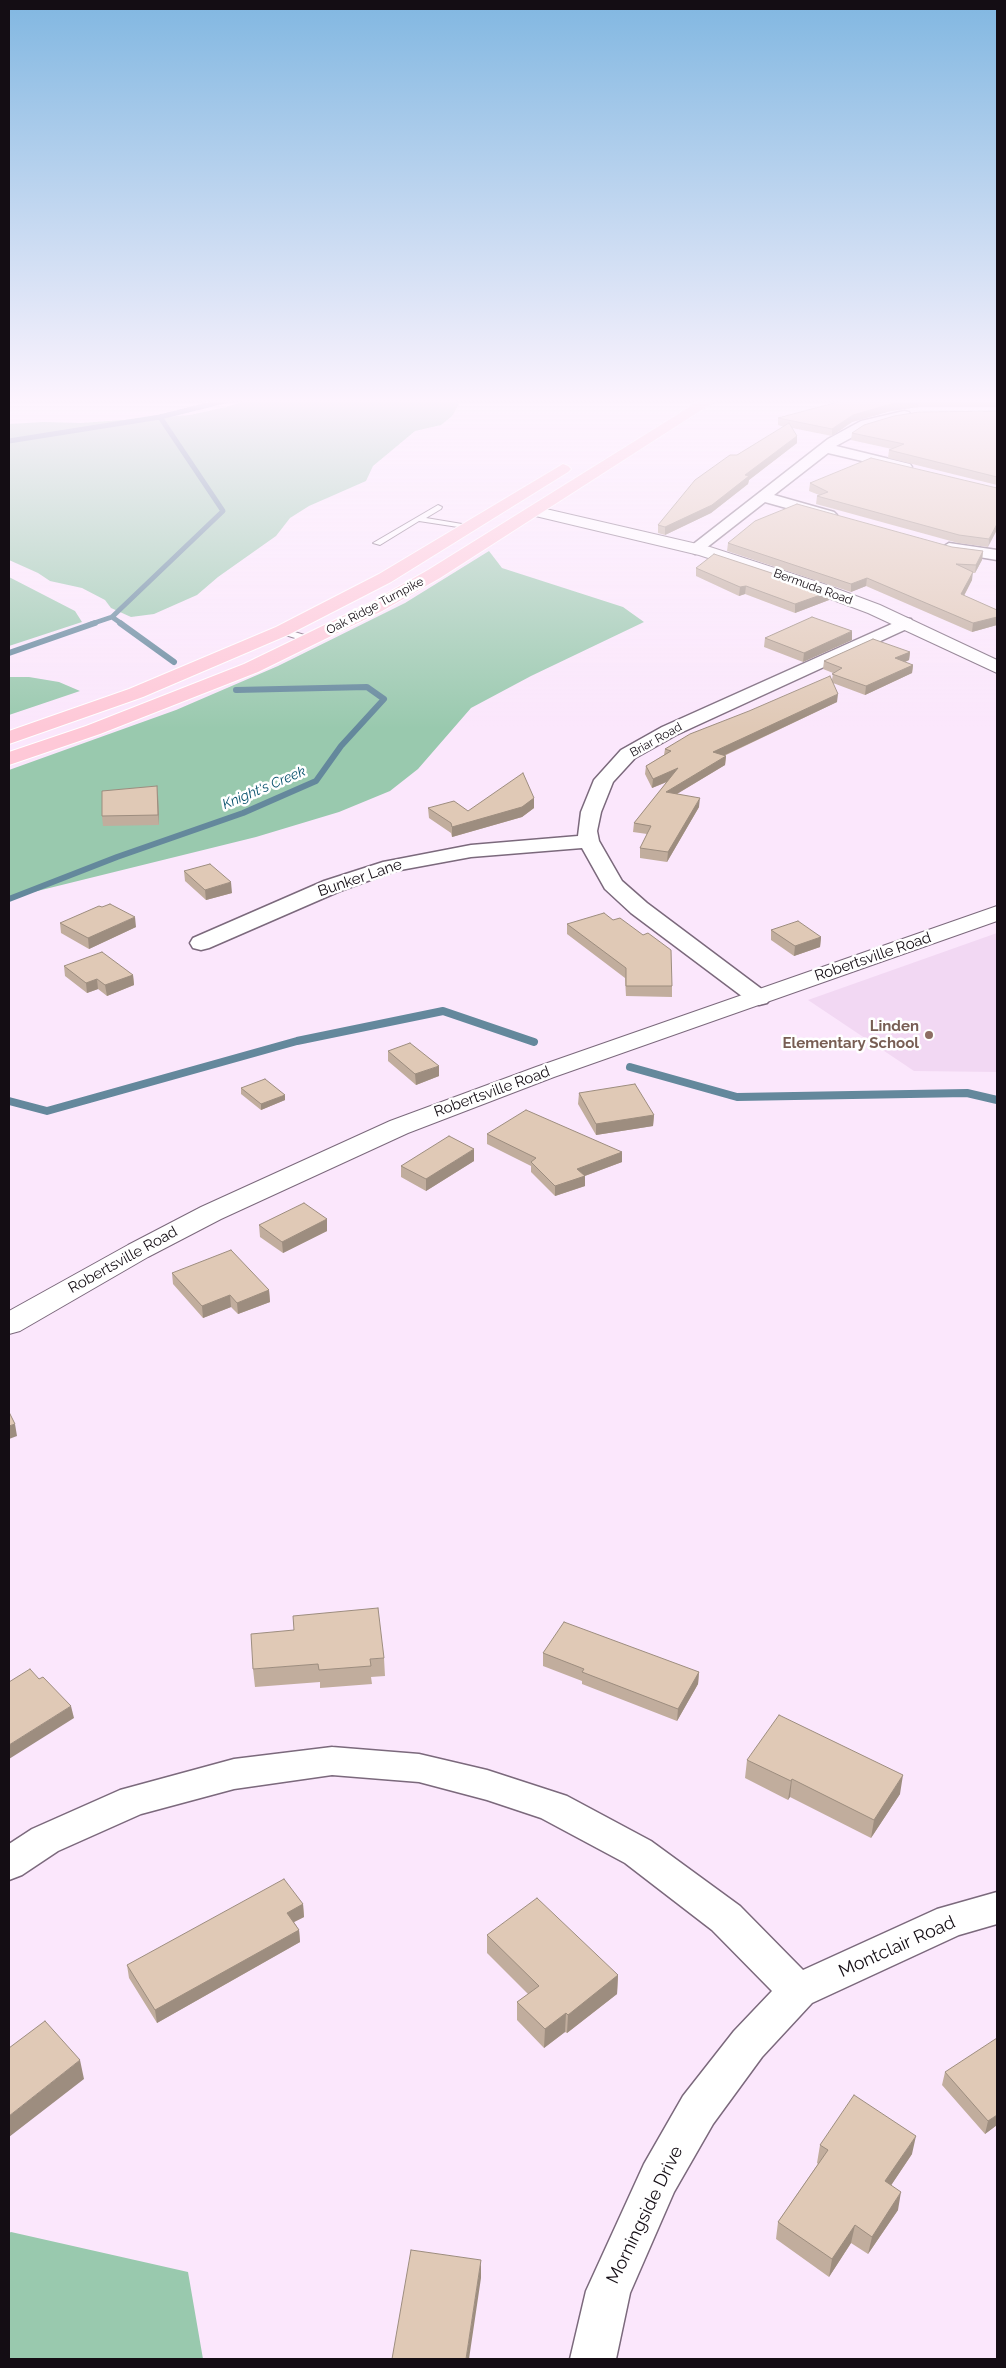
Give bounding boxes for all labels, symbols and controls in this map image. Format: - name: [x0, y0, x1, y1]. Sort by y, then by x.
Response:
- street label: Bermuda Road: [771, 566, 855, 608]
- street label: Oak Ridge Turnpike: [324, 574, 426, 638]
- street label: Briar Road: [627, 720, 685, 760]
- water label: Knight's Creek: [220, 763, 308, 813]
- street label: Bunker Lane: [316, 855, 404, 901]
- street label: Robertsville Road: [812, 929, 934, 985]
- place label: Linden Elementary School: [783, 1017, 919, 1052]
- marker: Linden Elementary School: [923, 1029, 935, 1041]
- street label: Robertsville Road: [432, 1063, 552, 1121]
- street label: Robertsville Road: [65, 1223, 181, 1297]
- street label: Montclair Road: [835, 1912, 959, 1982]
- street label: Morningside Drive: [602, 2143, 688, 2287]

